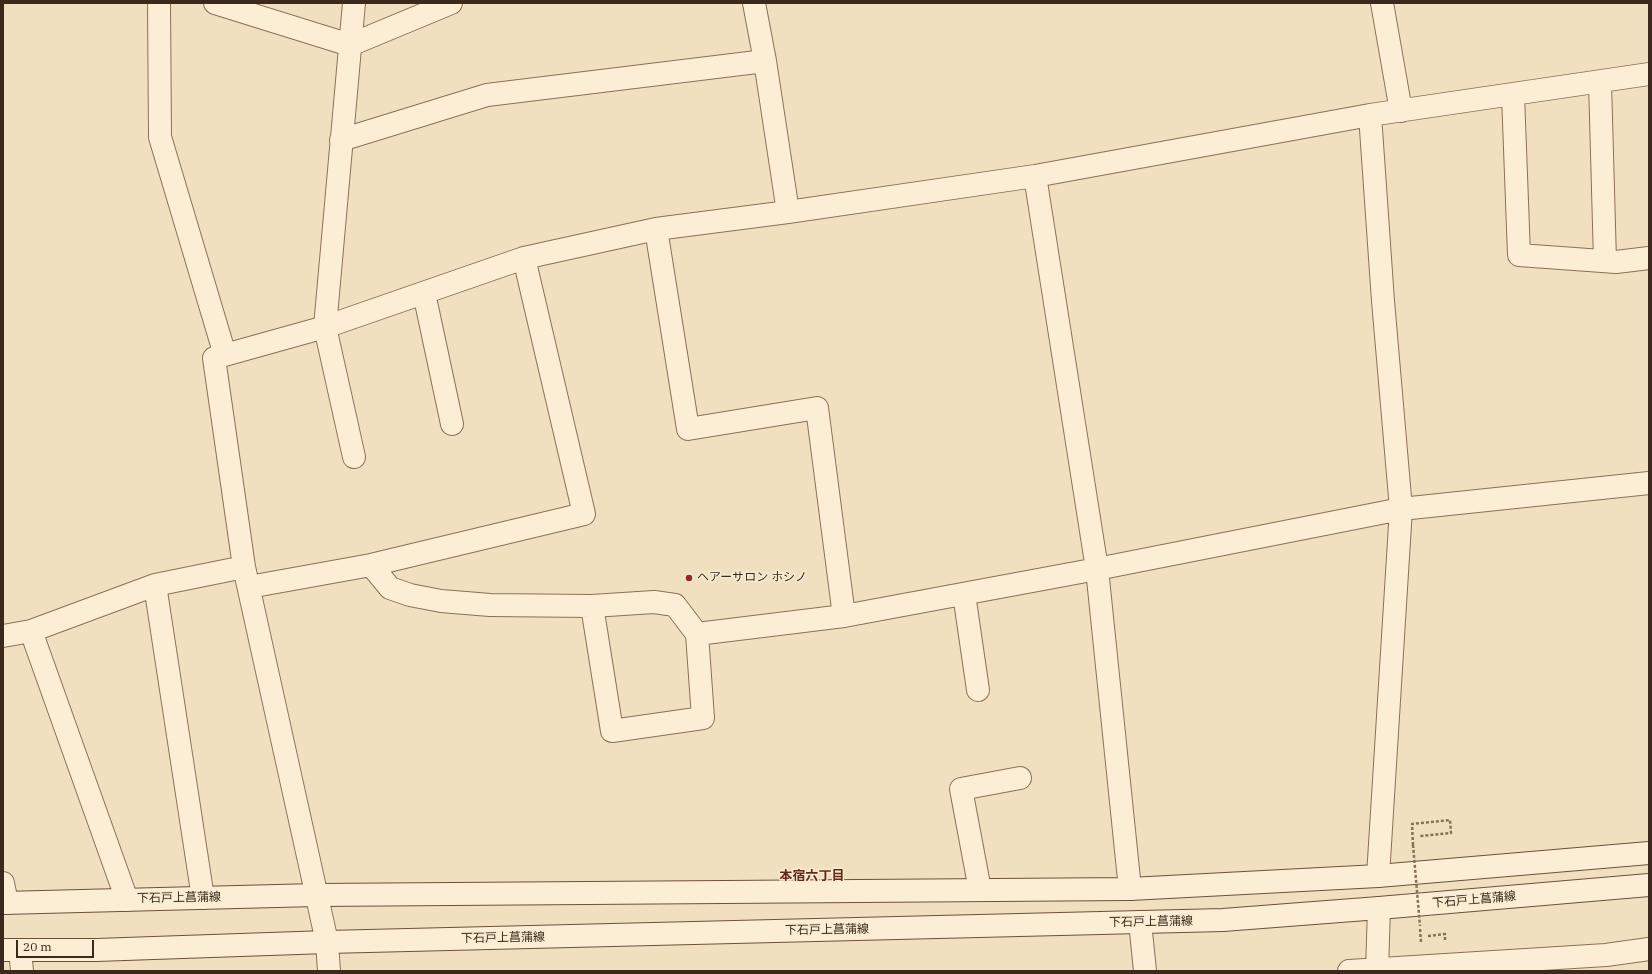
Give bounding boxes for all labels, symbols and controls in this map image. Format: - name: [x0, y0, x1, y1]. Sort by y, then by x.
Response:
- place label: ヘアーサロン ホシノ: [697, 571, 807, 585]
- marker: ヘアーサロン ホシノ: [684, 573, 694, 583]
- district label: 本宿六丁目: [780, 868, 844, 884]
- street label: 下石戸上菖蒲線: [1432, 889, 1516, 911]
- street label: 下石戸上菖蒲線: [137, 890, 221, 906]
- street label: 下石戸上菖蒲線: [1109, 914, 1193, 930]
- street label: 下石戸上菖蒲線: [785, 922, 869, 938]
- street label: 下石戸上菖蒲線: [461, 930, 545, 946]
- scale bar: [18, 932, 96, 958]
- text: 20 m: [23, 939, 52, 954]

